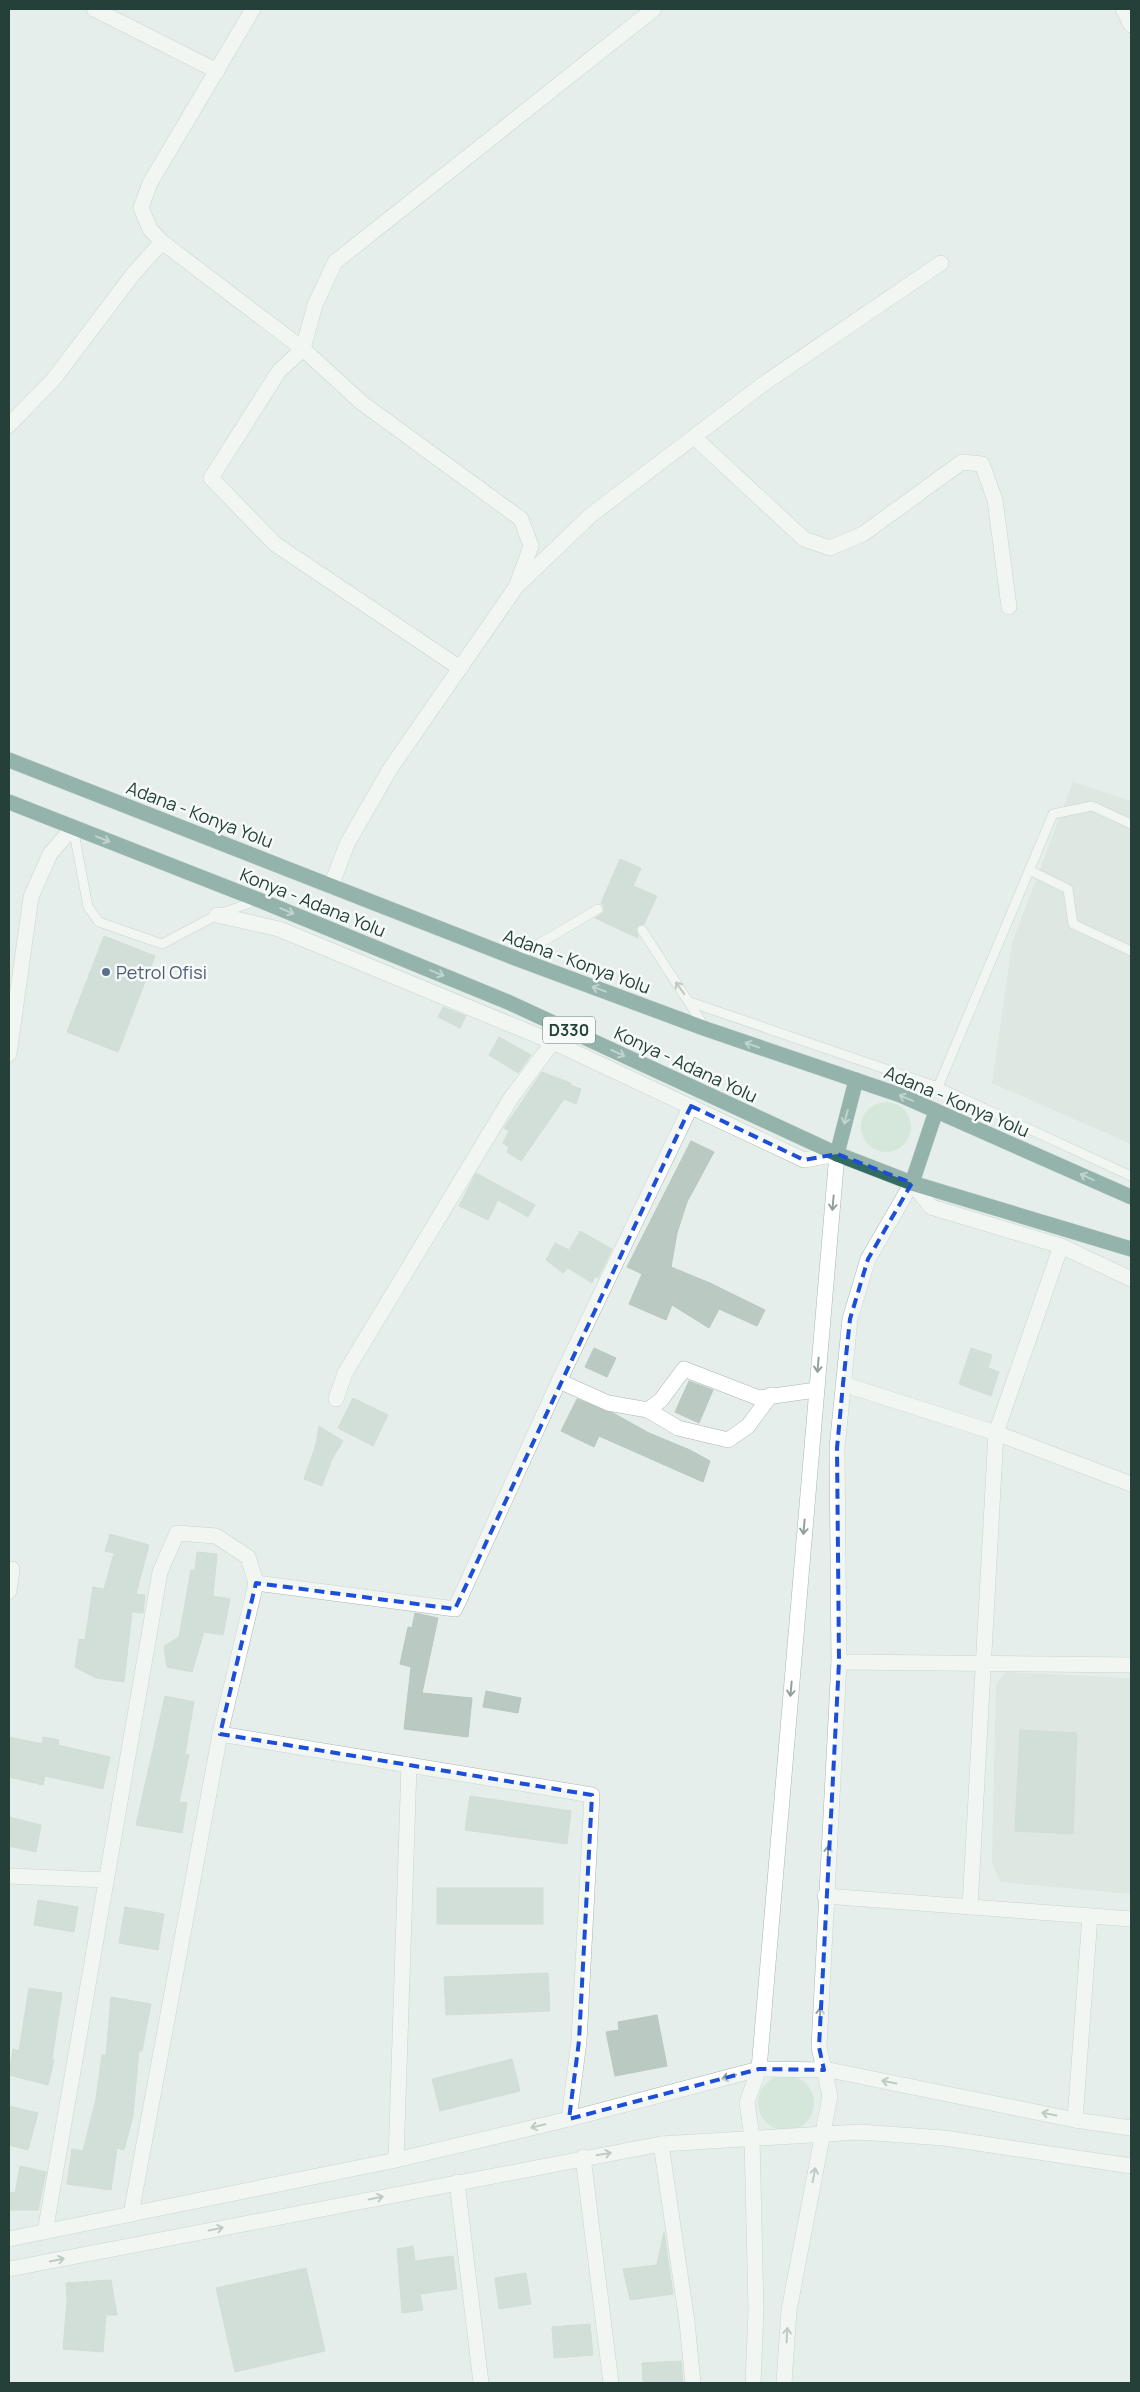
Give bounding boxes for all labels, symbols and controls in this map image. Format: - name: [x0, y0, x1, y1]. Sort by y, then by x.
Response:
- street label: Adana - Konya Yolu: [123, 775, 277, 853]
- one-way arrow: [95, 835, 110, 844]
- street label: Konya - Adana Yolu: [237, 862, 389, 942]
- one-way arrow: [279, 907, 294, 917]
- street label: Adana - Konya Yolu: [500, 923, 654, 999]
- place label: Petrol Ofisi: [116, 960, 207, 984]
- marker: Petrol Ofisi: [100, 966, 112, 978]
- one-way arrow: [429, 969, 444, 978]
- one-way arrow: [675, 981, 685, 995]
- one-way arrow: [592, 984, 608, 993]
- road number: D330: [543, 1016, 595, 1044]
- street label: Konya - Adana Yolu: [611, 1020, 761, 1108]
- one-way arrow: [745, 1039, 761, 1049]
- one-way arrow: [610, 1049, 625, 1058]
- street label: Adana - Konya Yolu: [881, 1060, 1033, 1142]
- one-way arrow: [899, 1092, 914, 1102]
- one-way arrow: [841, 1109, 850, 1125]
- one-way arrow: [1080, 1172, 1095, 1181]
- one-way arrow: [828, 1195, 837, 1211]
- one-way arrow: [813, 1357, 823, 1373]
- one-way arrow: [800, 1518, 809, 1534]
- one-way arrow: [786, 1680, 796, 1696]
- one-way arrow: [823, 1845, 832, 1861]
- one-way arrow: [815, 2007, 825, 2024]
- one-way arrow: [722, 2073, 738, 2082]
- one-way arrow: [882, 2077, 898, 2086]
- one-way arrow: [1041, 2109, 1057, 2119]
- one-way arrow: [530, 2122, 546, 2131]
- one-way arrow: [596, 2148, 612, 2158]
- one-way arrow: [810, 2167, 819, 2183]
- one-way arrow: [367, 2193, 383, 2202]
- one-way arrow: [208, 2224, 224, 2233]
- one-way arrow: [48, 2255, 64, 2264]
- one-way arrow: [783, 2327, 792, 2343]

